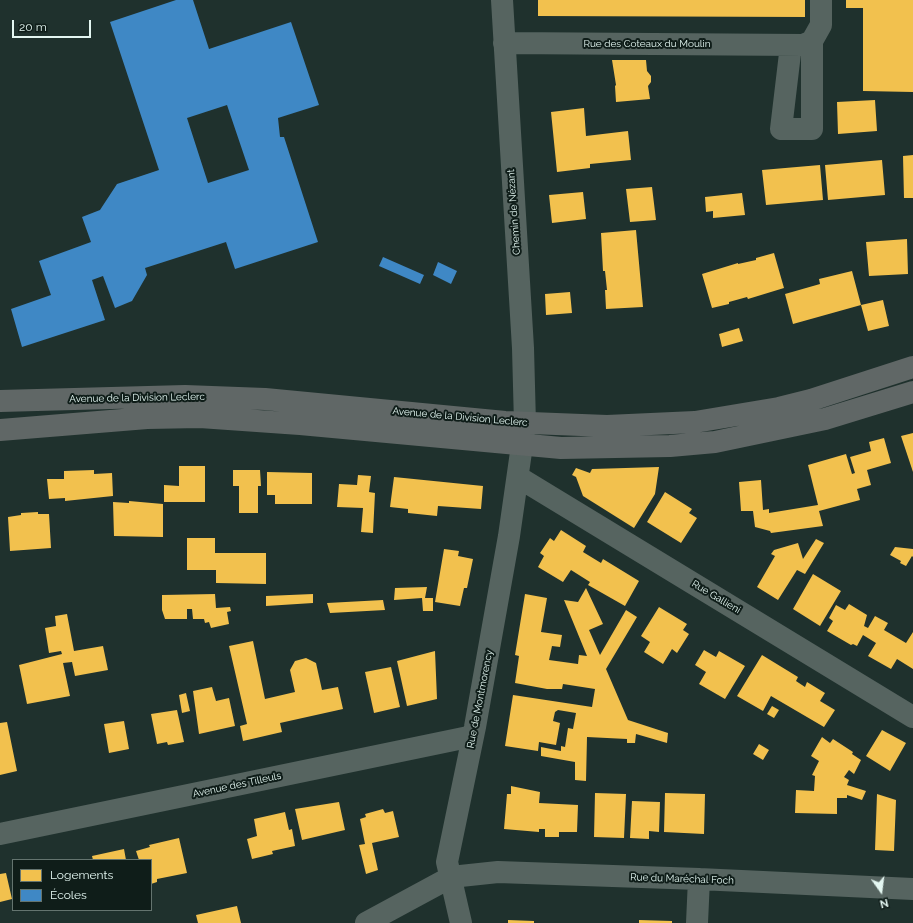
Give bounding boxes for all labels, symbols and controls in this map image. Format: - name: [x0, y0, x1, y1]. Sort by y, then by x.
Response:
- scale bar: [14, 12, 93, 38]
- text: 20 m: [19, 20, 47, 34]
- street label: Rue des Coteaux du Moulin: [583, 38, 711, 50]
- street label: Chemin de Nézant: [505, 169, 523, 255]
- street label: Avenue de la Division Leclerc: [69, 391, 205, 405]
- street label: Avenue de la Division Leclerc: [392, 405, 528, 429]
- street label: Rue Gallieni: [689, 578, 743, 616]
- street label: Rue de Montmorency: [465, 649, 495, 749]
- street label: Avenue des Tilleuls: [192, 770, 282, 800]
- legend: [12, 859, 152, 911]
- text: Logements: [50, 868, 113, 882]
- street label: Rue du Maréchal Foch: [630, 871, 734, 887]
- north arrow: [861, 871, 901, 911]
- text: Écoles: [50, 888, 87, 902]
- text: N: [878, 896, 890, 910]

